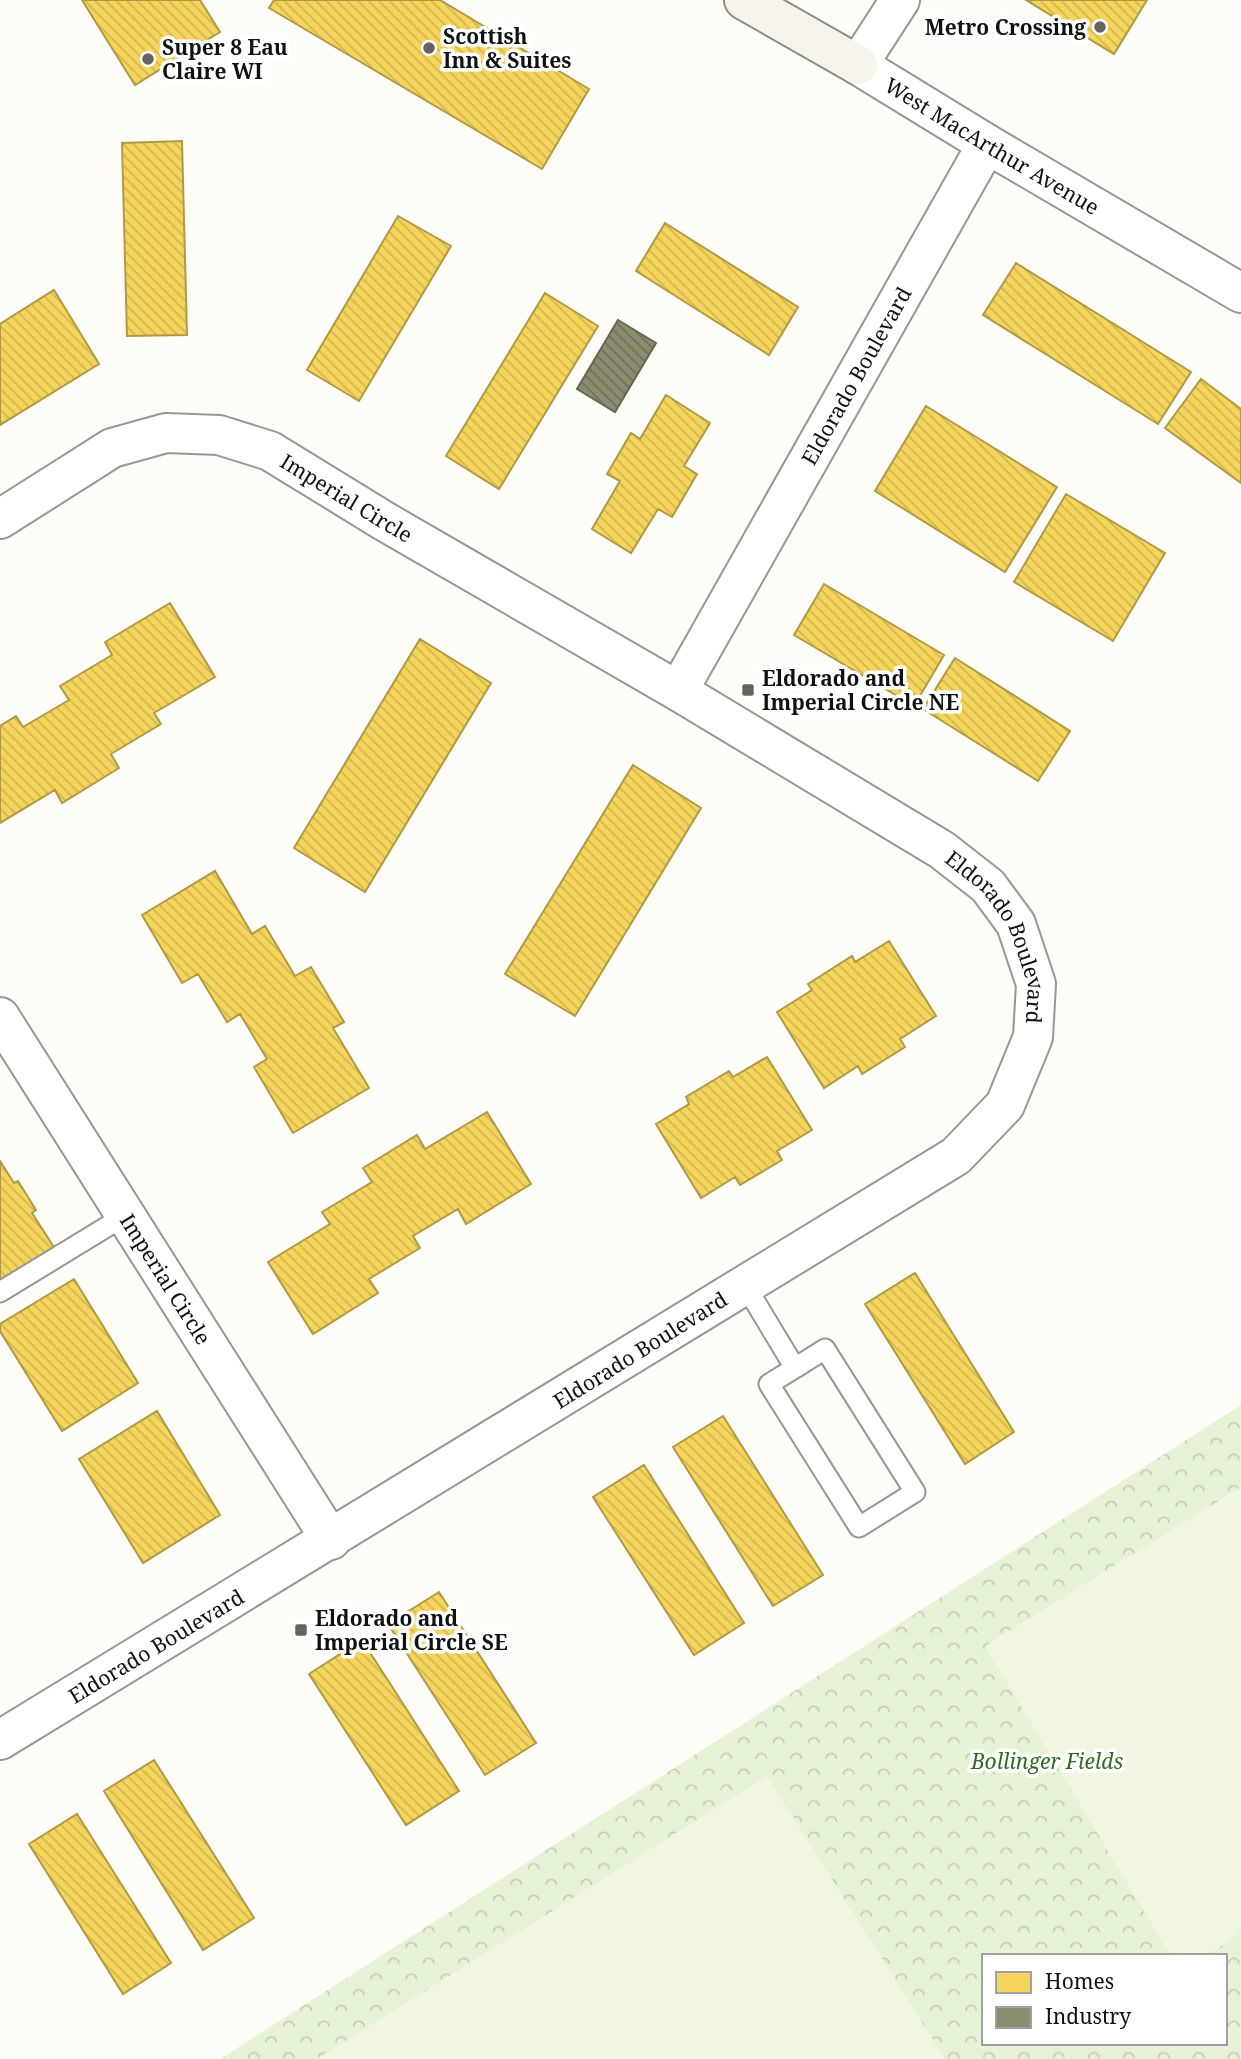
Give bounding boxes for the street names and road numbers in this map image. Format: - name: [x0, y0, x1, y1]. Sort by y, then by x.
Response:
- street label: West MacArthur Avenue: [880, 71, 1105, 221]
- street label: Eldorado Boulevard: [795, 282, 918, 470]
- street label: Imperial Circle: [275, 447, 418, 549]
- street label: Eldorado Boulevard: [940, 844, 1051, 1024]
- street label: Imperial Circle: [114, 1208, 218, 1350]
- street label: Eldorado Boulevard: [548, 1285, 732, 1415]
- street label: Eldorado Boulevard: [63, 1582, 249, 1710]

